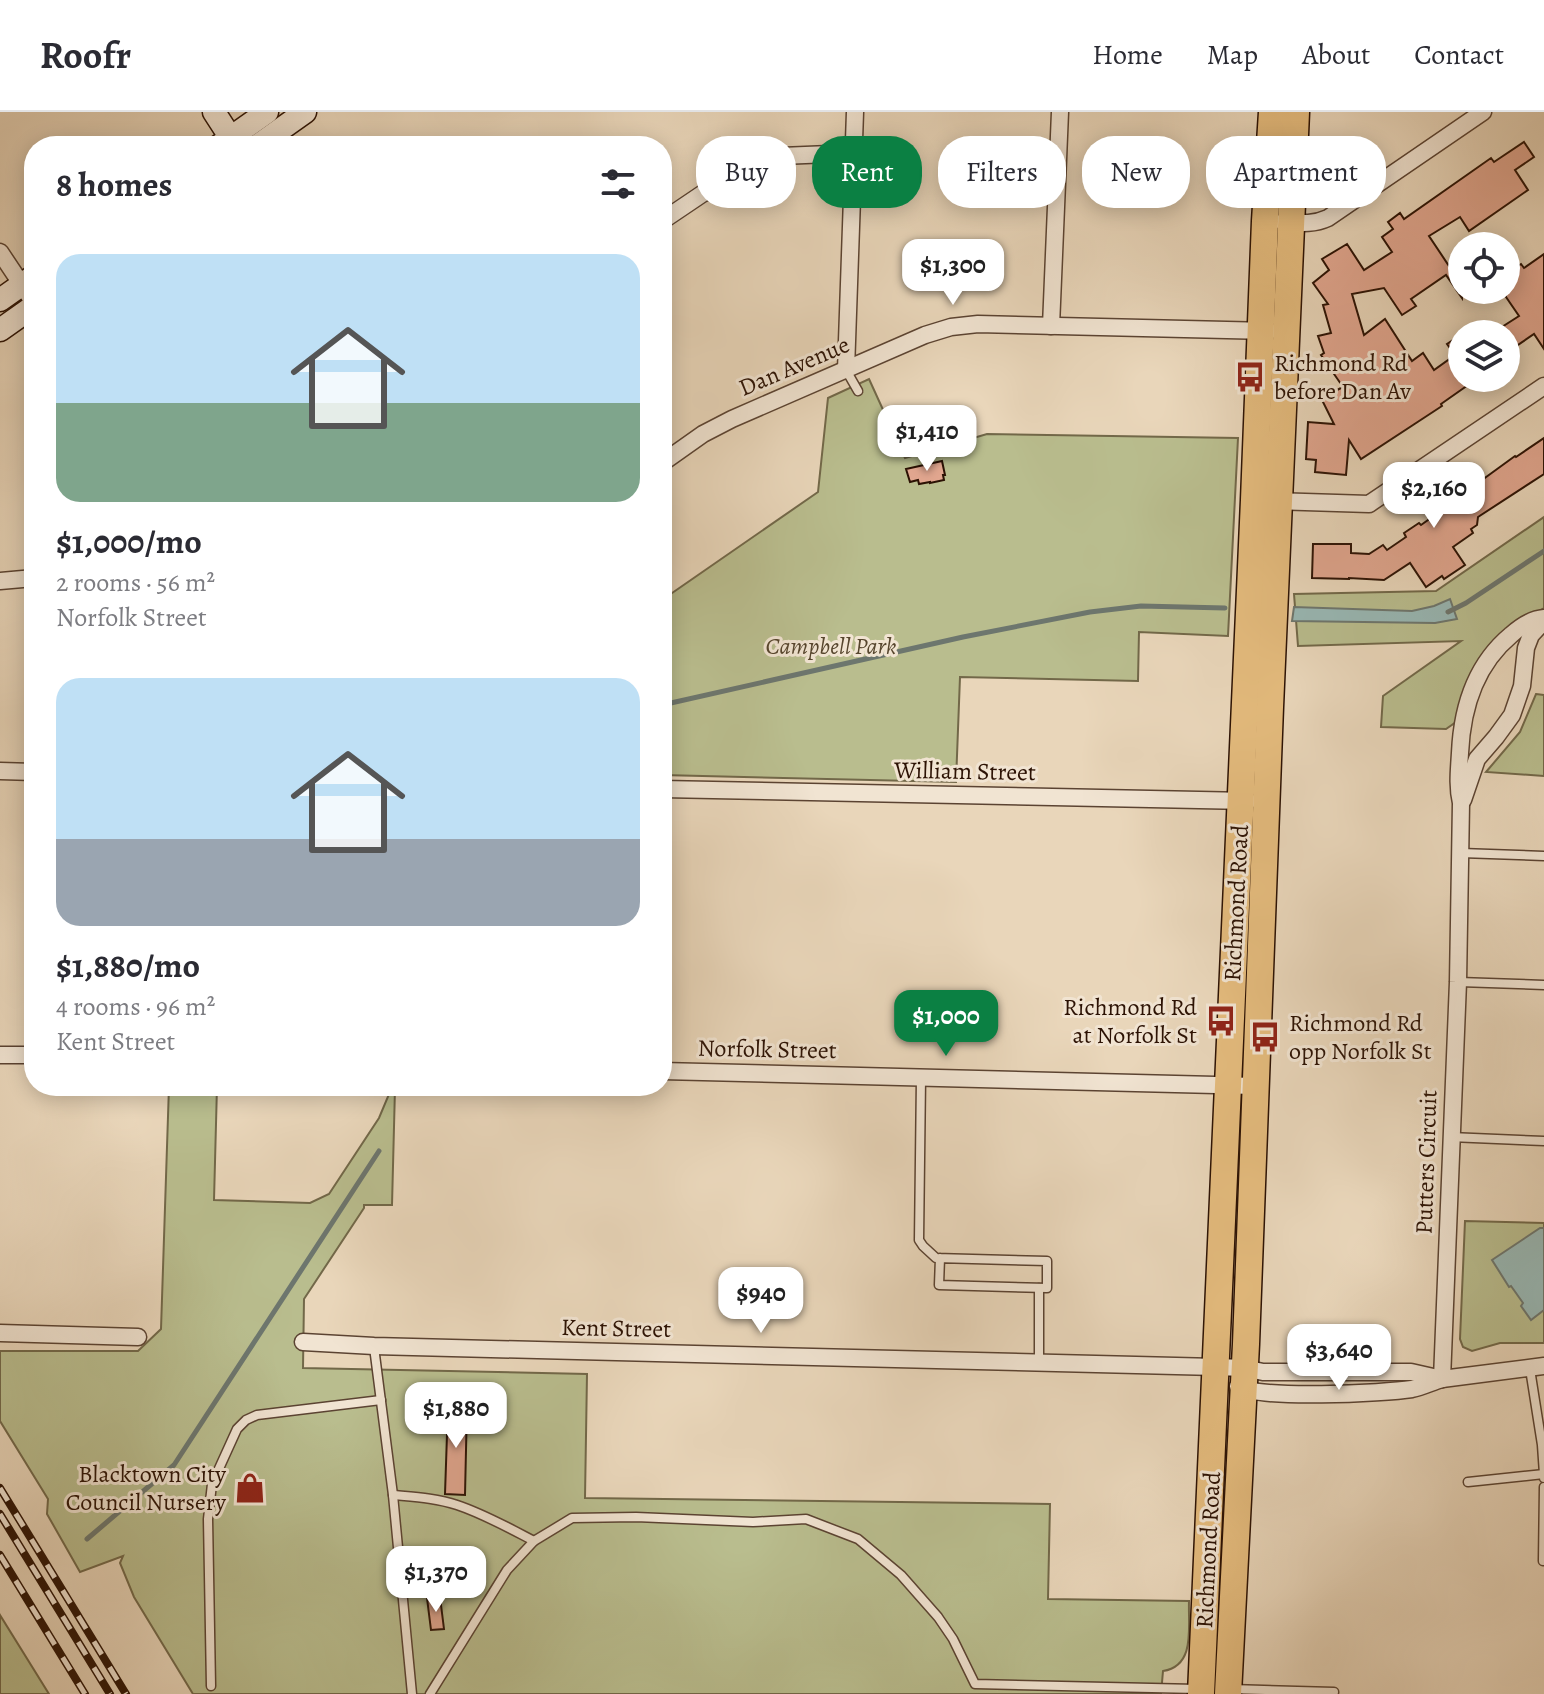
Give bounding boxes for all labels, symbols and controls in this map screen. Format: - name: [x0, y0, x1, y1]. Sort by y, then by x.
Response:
- text: Roofr: [40, 29, 131, 81]
- text: Home: [1092, 36, 1163, 74]
- text: Map: [1207, 36, 1258, 74]
- text: About: [1302, 36, 1370, 74]
- text: Contact: [1414, 36, 1504, 74]
- chip: Buy: [696, 136, 796, 208]
- chip: Rent: [812, 136, 922, 208]
- chip: Filters: [938, 136, 1066, 208]
- chip: New: [1082, 136, 1190, 208]
- chip: Apartment: [1206, 136, 1386, 208]
- text: 8 homes: [56, 161, 172, 208]
- icon: filters: [596, 162, 640, 206]
- map controls: [1448, 232, 1520, 392]
- button: locate: [1448, 232, 1520, 304]
- pin: $1,300: [888, 239, 1018, 307]
- text: $1,300: [920, 247, 986, 282]
- icon: home: [276, 306, 420, 450]
- button: layers: [1448, 320, 1520, 392]
- street label: Dan Avenue: [734, 328, 854, 404]
- place label: Richmond Rd before Dan Av: [1274, 347, 1411, 407]
- bus stop icon: Richmond Rd before Dan Av: [1233, 360, 1267, 394]
- pin: $1,410: [862, 405, 992, 473]
- text: $1,410: [895, 413, 959, 448]
- pin: $2,160: [1369, 462, 1499, 530]
- text: $2,160: [1401, 470, 1467, 505]
- text: $1,000/mo: [56, 518, 202, 565]
- text: 2 rooms · 56 m²: [56, 565, 215, 600]
- text: Norfolk Street: [56, 600, 207, 635]
- park label: Campbell Park: [765, 630, 897, 662]
- icon: home: [276, 730, 420, 874]
- street label: William Street: [893, 754, 1036, 788]
- street label: Richmond Road: [1216, 824, 1256, 982]
- text: $1,880/mo: [56, 942, 200, 989]
- text: 4 rooms · 96 m²: [56, 989, 215, 1024]
- pin: $1,000: [881, 990, 1011, 1058]
- place label: Richmond Rd at Norfolk St: [1063, 991, 1197, 1051]
- text: $1,000: [912, 998, 980, 1033]
- bus stop icon: Richmond Rd at Norfolk St: [1204, 1004, 1238, 1038]
- place label: Richmond Rd opp Norfolk St: [1289, 1007, 1432, 1067]
- bus stop icon: Richmond Rd opp Norfolk St: [1248, 1020, 1282, 1054]
- text: Kent Street: [56, 1024, 175, 1059]
- street label: Norfolk Street: [697, 1032, 837, 1066]
- street label: Putters Circuit: [1407, 1089, 1445, 1235]
- pin: $940: [714, 1267, 808, 1335]
- text: $940: [736, 1275, 786, 1310]
- street label: Kent Street: [561, 1311, 671, 1345]
- pin: $3,640: [1274, 1324, 1404, 1392]
- text: $3,640: [1305, 1332, 1373, 1367]
- pin: $1,880: [391, 1382, 521, 1450]
- text: $1,880: [423, 1390, 489, 1425]
- place label: Blacktown City Council Nursery: [66, 1458, 226, 1518]
- shop icon: Blacktown City Council Nursery: [233, 1471, 267, 1505]
- street label: Richmond Road: [1188, 1471, 1228, 1629]
- pin: $1,370: [371, 1546, 501, 1614]
- text: $1,370: [404, 1554, 468, 1589]

